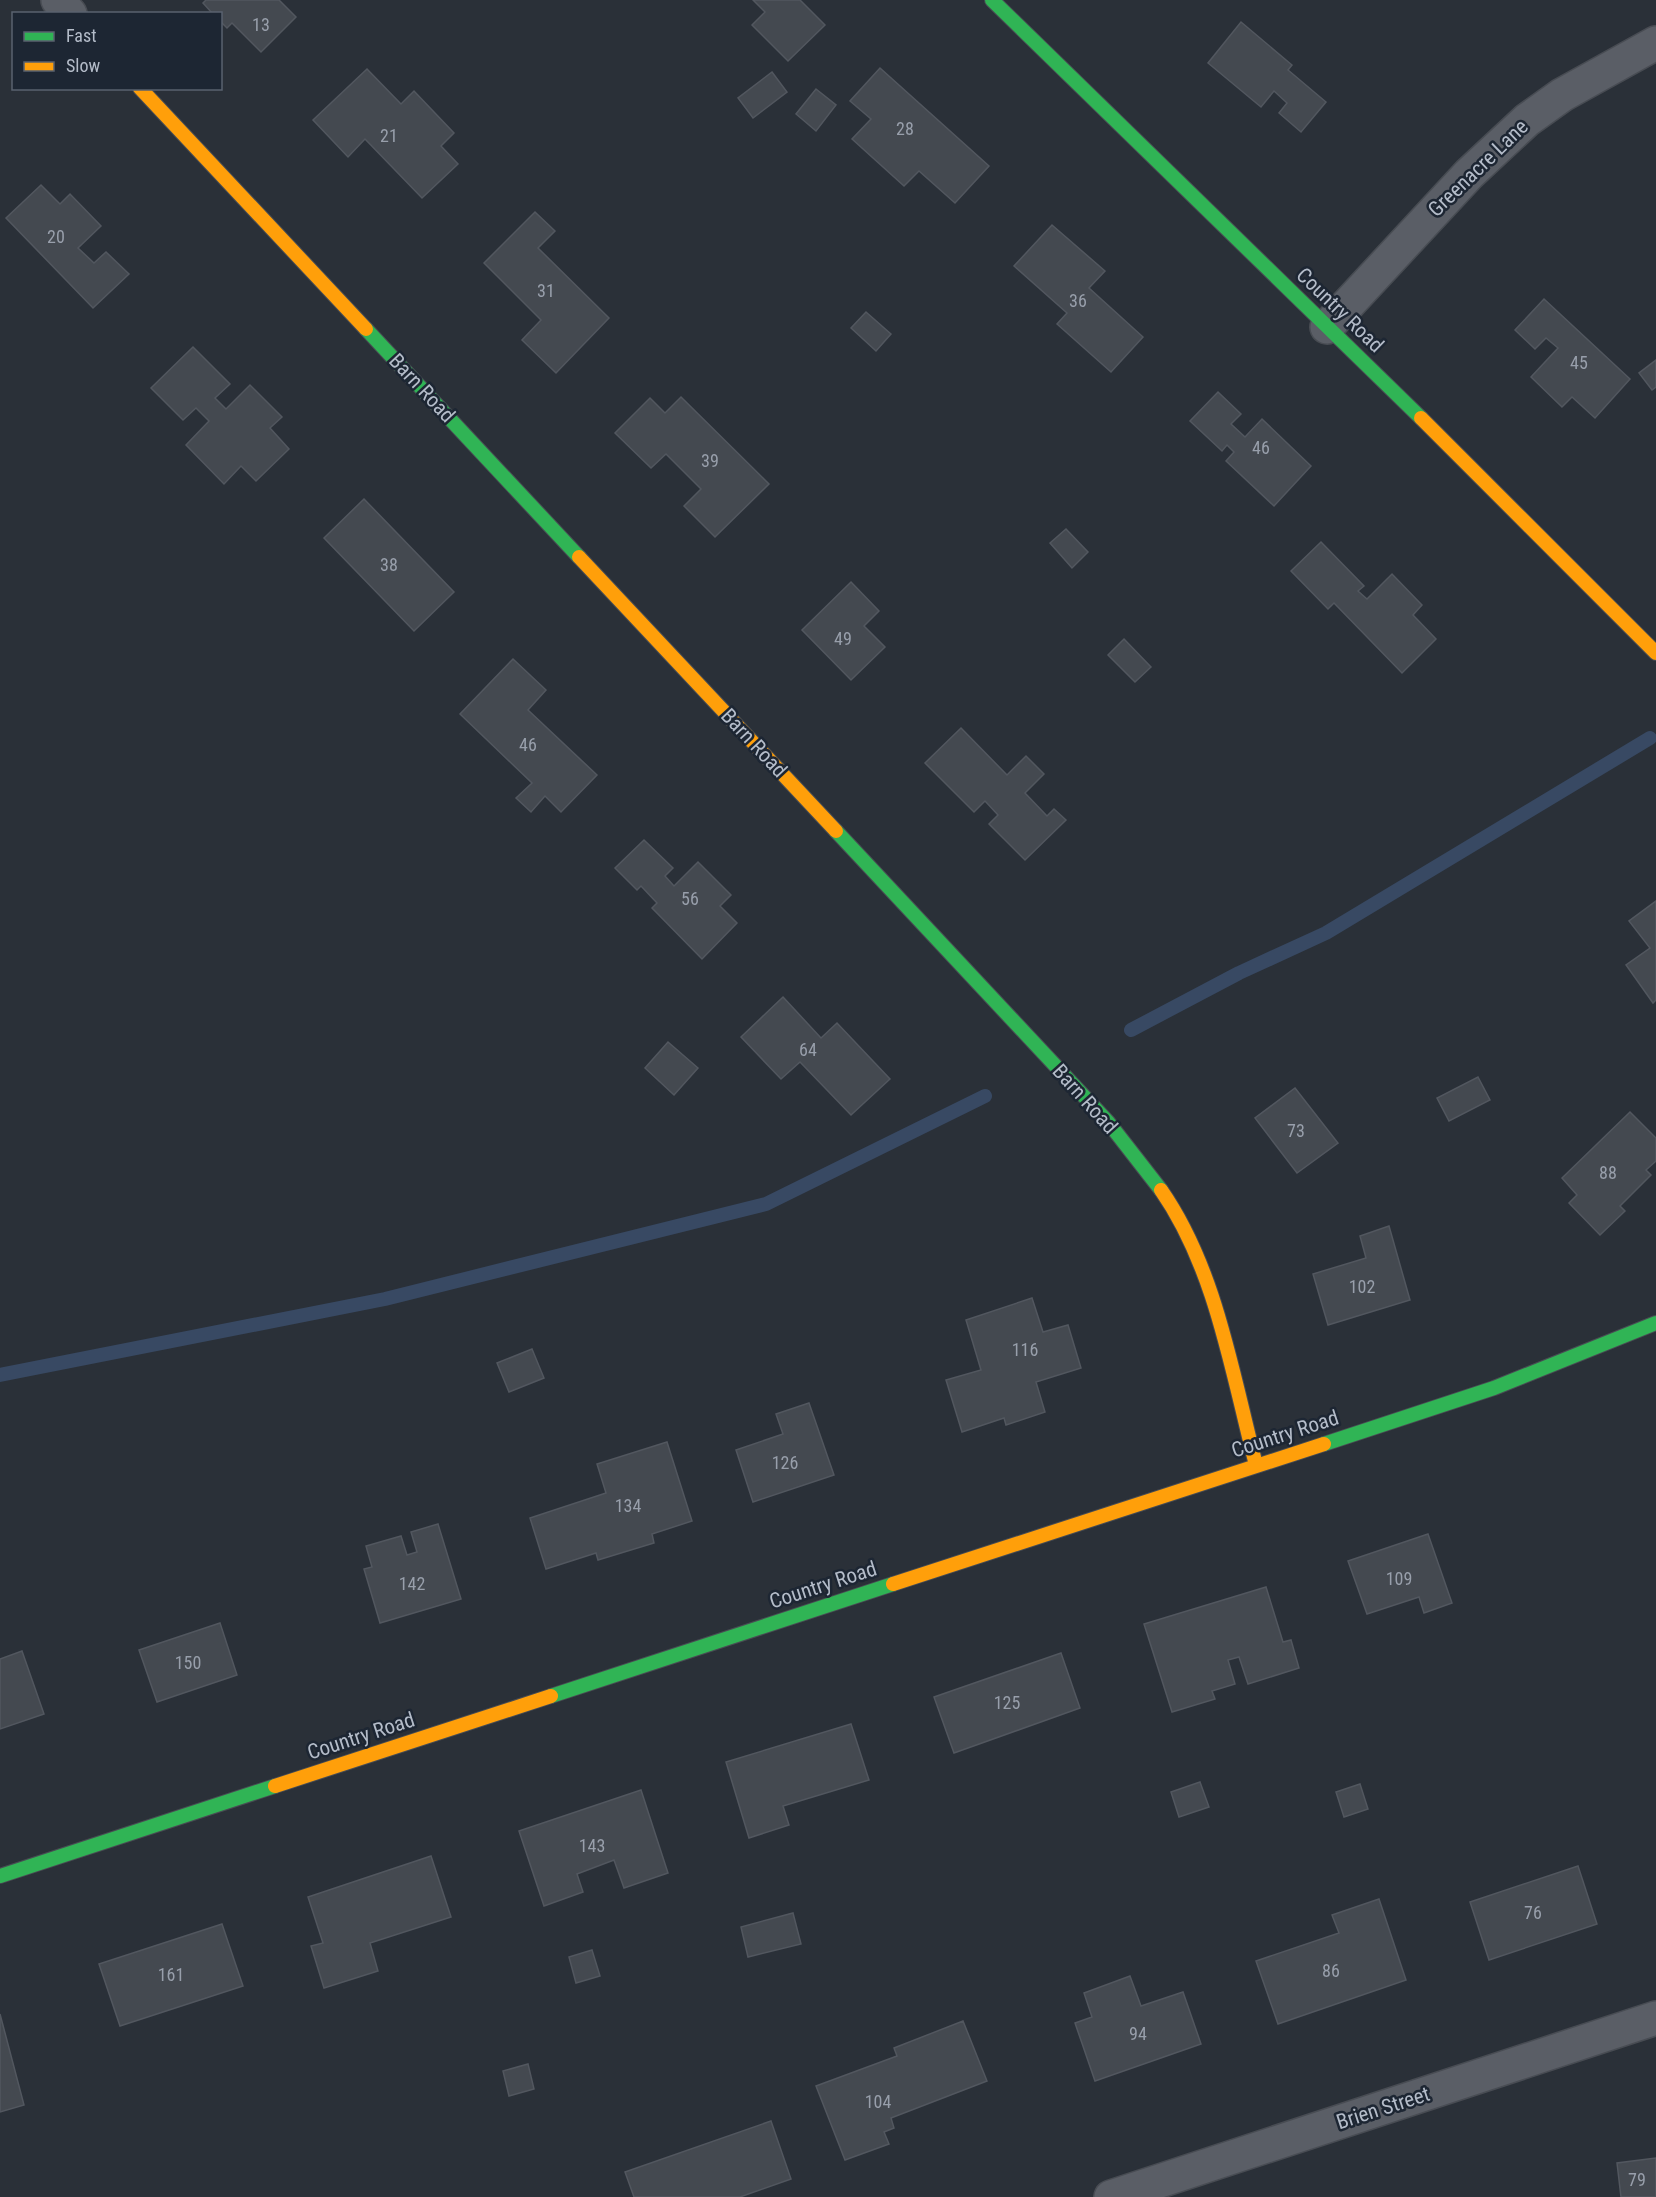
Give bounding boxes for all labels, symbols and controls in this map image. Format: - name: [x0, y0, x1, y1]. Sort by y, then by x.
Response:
- legend: [12, 12, 222, 90]
- house number: 13: [252, 14, 270, 35]
- text: Fast: [66, 25, 97, 46]
- text: Slow: [66, 55, 101, 76]
- street label: Greenacre Lane: [1423, 114, 1533, 221]
- house number: 28: [896, 118, 914, 139]
- house number: 21: [380, 125, 398, 146]
- house number: 20: [47, 226, 65, 247]
- street label: Country Road: [1292, 263, 1388, 357]
- house number: 31: [537, 280, 555, 301]
- house number: 36: [1069, 290, 1087, 311]
- street label: Barn Road: [384, 349, 460, 427]
- house number: 45: [1570, 352, 1588, 373]
- house number: 46: [1252, 437, 1270, 458]
- house number: 39: [701, 450, 719, 471]
- house number: 38: [380, 554, 398, 575]
- house number: 49: [834, 628, 852, 649]
- street label: Barn Road: [716, 704, 792, 782]
- house number: 46: [519, 734, 537, 755]
- house number: 56: [681, 888, 699, 909]
- house number: 64: [799, 1039, 817, 1060]
- street label: Barn Road: [1048, 1059, 1122, 1139]
- house number: 73: [1287, 1120, 1305, 1141]
- house number: 88: [1599, 1162, 1617, 1183]
- house number: 102: [1349, 1276, 1375, 1297]
- house number: 116: [1012, 1339, 1038, 1360]
- street label: Country Road: [1228, 1405, 1342, 1463]
- house number: 126: [772, 1452, 798, 1473]
- house number: 134: [615, 1495, 641, 1516]
- street label: Country Road: [766, 1556, 880, 1614]
- house number: 109: [1386, 1568, 1412, 1589]
- house number: 142: [399, 1573, 425, 1594]
- house number: 150: [175, 1652, 201, 1673]
- house number: 125: [994, 1692, 1020, 1713]
- street label: Country Road: [304, 1707, 418, 1765]
- house number: 143: [579, 1835, 605, 1856]
- house number: 76: [1524, 1902, 1542, 1923]
- house number: 86: [1322, 1960, 1340, 1981]
- house number: 161: [158, 1964, 184, 1985]
- house number: 94: [1129, 2023, 1147, 2044]
- street label: Brien Street: [1333, 2082, 1433, 2134]
- house number: 104: [865, 2091, 891, 2112]
- house number: 79: [1628, 2169, 1646, 2190]

